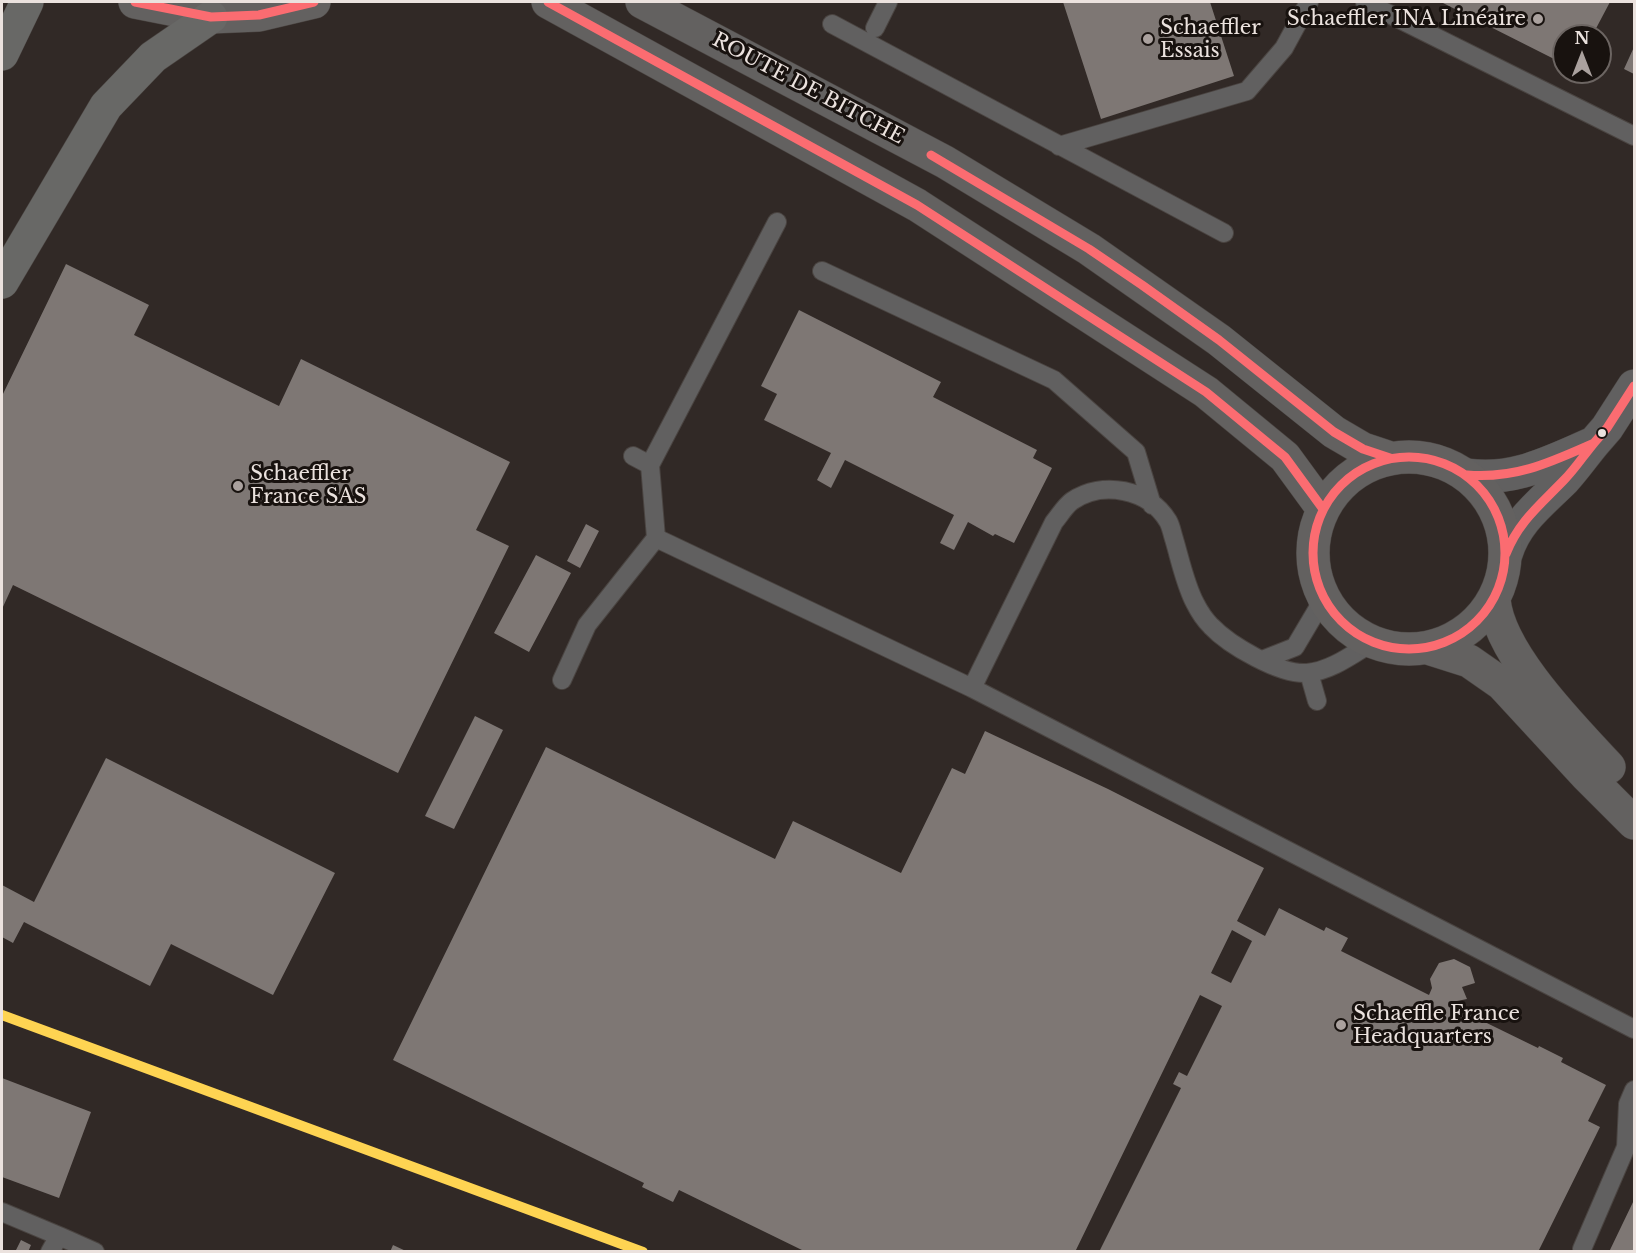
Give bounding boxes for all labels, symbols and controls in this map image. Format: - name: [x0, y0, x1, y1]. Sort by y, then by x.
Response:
- place label: Schaeffler INA Linéaire: [1287, 7, 1526, 31]
- marker: Schaeffler INA Linéaire: [1531, 12, 1545, 26]
- place label: Schaeffler Essais: [1160, 16, 1261, 63]
- north arrow: [1552, 24, 1612, 84]
- street label: ROUTE DE BITCHE: [708, 28, 908, 150]
- text: N: [1574, 28, 1590, 48]
- marker: Schaeffler Essais: [1141, 32, 1155, 46]
- unlabelled marker: [1596, 427, 1608, 439]
- place label: Schaeffler France SAS: [250, 462, 366, 509]
- marker: Schaeffler France SAS: [231, 479, 245, 493]
- place label: Schaeffle France Headquarters: [1353, 1002, 1520, 1049]
- marker: Schaeffle France Headquarters: [1334, 1018, 1348, 1032]

